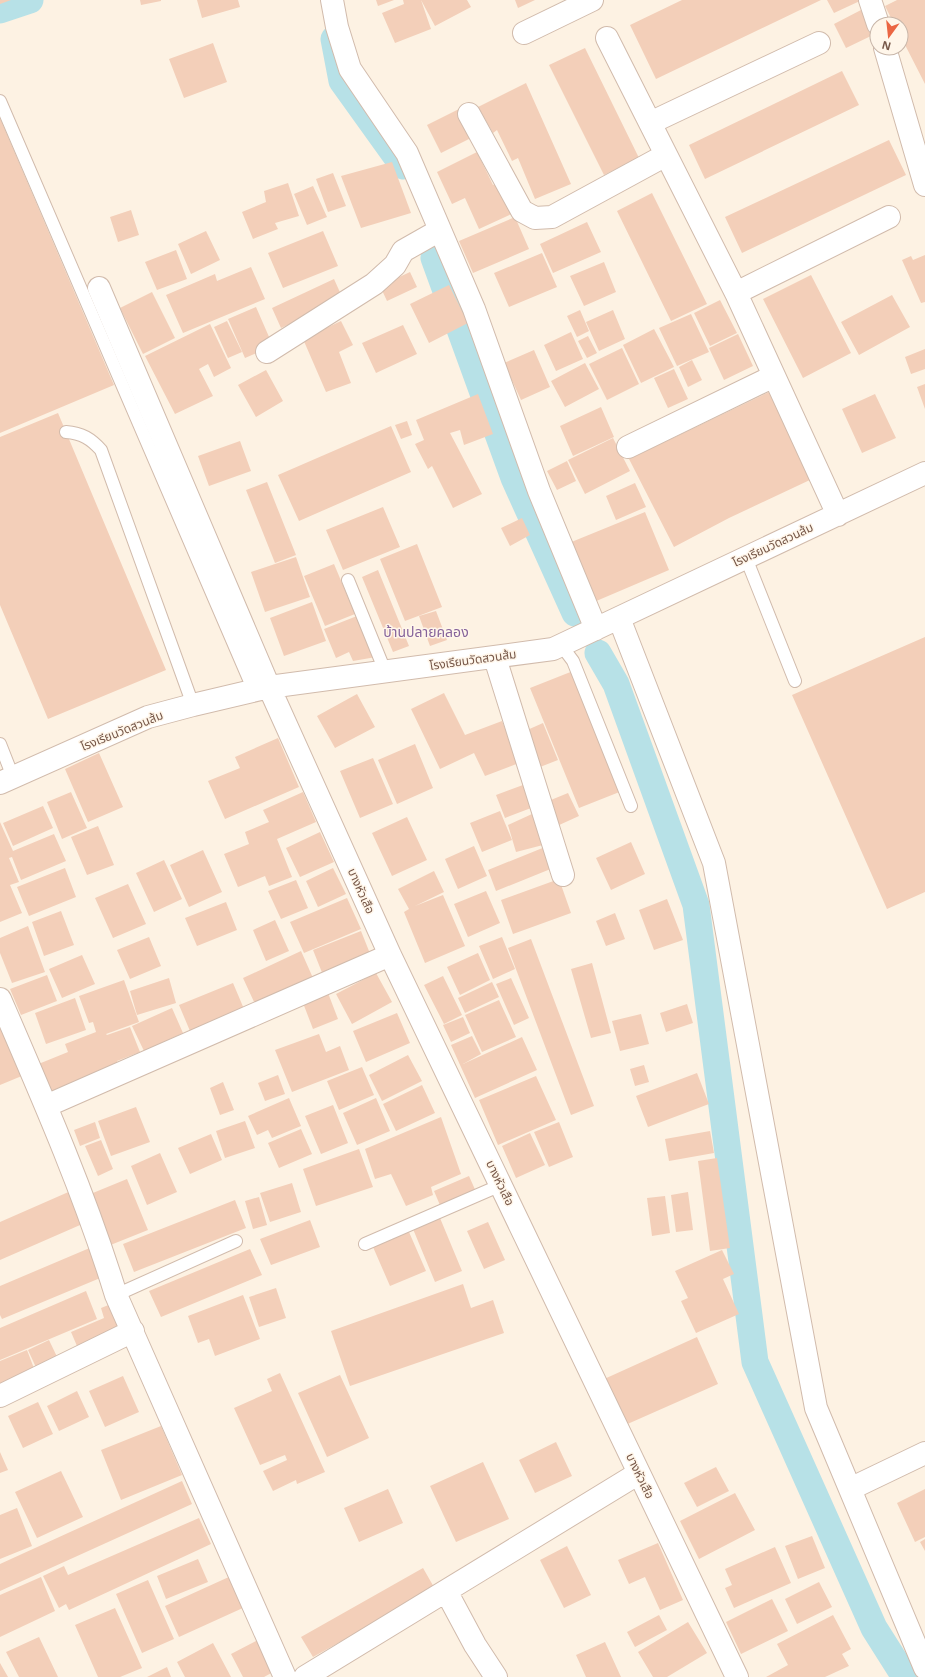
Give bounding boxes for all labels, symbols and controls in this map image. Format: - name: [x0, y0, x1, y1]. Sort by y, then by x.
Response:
- north arrow: [869, 16, 909, 56]
- text: N: [880, 38, 893, 55]
- street label: โรงเรียนวัดสวนส้ม: [730, 518, 816, 571]
- district label: บ้านปลายคลอง: [383, 622, 469, 641]
- street label: โรงเรียนวัดสวนส้ม: [429, 645, 517, 674]
- street label: โรงเรียนวัดสวนส้ม: [78, 706, 165, 755]
- street label: บางหัวเสือ: [344, 865, 379, 917]
- street label: บางหัวเสือ: [482, 1157, 519, 1208]
- street label: บางหัวเสือ: [622, 1450, 659, 1501]

